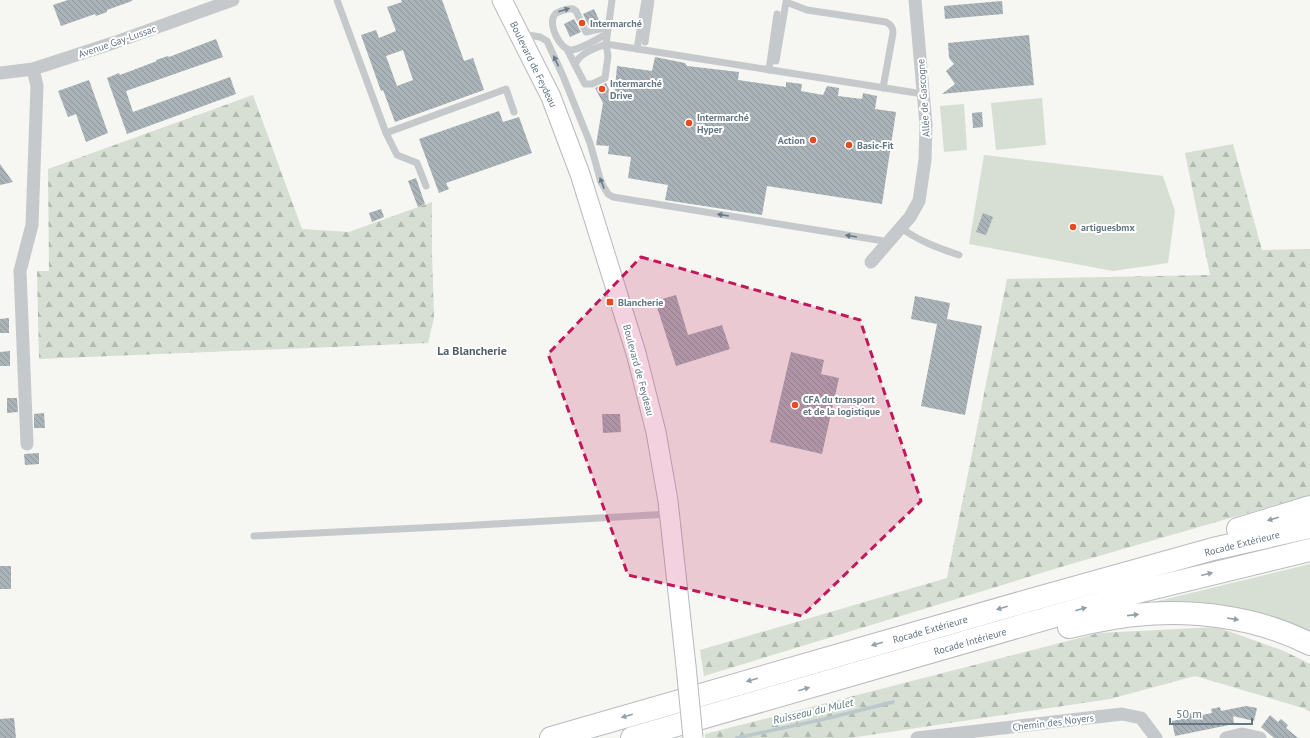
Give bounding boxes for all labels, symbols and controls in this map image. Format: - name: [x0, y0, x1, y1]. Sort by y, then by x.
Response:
- one-way arrow: [559, 7, 571, 13]
- place label: Intermarché: [590, 17, 642, 30]
- marker: Intermarché: [577, 18, 587, 28]
- street label: Boulevard de Feydeau: [507, 19, 560, 109]
- street label: Avenue Gay-Lussac: [77, 22, 158, 61]
- one-way arrow: [553, 56, 559, 67]
- street label: Allée de Gascogne: [914, 58, 933, 138]
- place label: Intermarché Drive: [610, 77, 662, 102]
- marker: Intermarché Drive: [597, 84, 607, 94]
- place label: Intermarché Hyper: [697, 111, 749, 136]
- marker: Intermarché Hyper: [684, 118, 694, 128]
- place label: Action: [778, 134, 805, 147]
- marker: Action: [808, 135, 818, 145]
- place label: Basic-Fit: [857, 139, 894, 152]
- marker: Basic-Fit: [844, 140, 854, 150]
- one-way arrow: [599, 176, 605, 188]
- one-way arrow: [717, 212, 729, 218]
- place label: artiguesbmx: [1081, 221, 1135, 234]
- marker: artiguesbmx: [1068, 222, 1078, 232]
- one-way arrow: [845, 233, 858, 239]
- place label: Blancherie: [618, 296, 663, 309]
- marker: Blancherie: [605, 297, 615, 307]
- street label: Boulevard de Feydeau: [620, 323, 657, 417]
- district label: La Blancherie: [437, 343, 507, 358]
- place label: CFA du transport et de la logistique: [803, 393, 880, 418]
- marker: CFA du transport et de la logistique: [790, 400, 800, 410]
- one-way arrow: [1266, 516, 1278, 522]
- street label: Rocade Extérieure: [1203, 528, 1281, 559]
- one-way arrow: [1200, 571, 1213, 577]
- one-way arrow: [995, 605, 1007, 611]
- one-way arrow: [1076, 606, 1088, 612]
- one-way arrow: [1127, 612, 1139, 618]
- street label: Rocade Extérieure: [891, 613, 969, 646]
- one-way arrow: [1227, 616, 1239, 622]
- street label: Rocade Intérieure: [932, 625, 1008, 658]
- one-way arrow: [870, 641, 882, 647]
- one-way arrow: [745, 677, 757, 683]
- one-way arrow: [798, 686, 810, 692]
- water label: Ruisseau du Mulet: [772, 695, 855, 727]
- scale bar: [1170, 700, 1252, 726]
- text: 50 m: [1176, 706, 1202, 721]
- street label: Chemin des Noyers: [1012, 711, 1094, 734]
- one-way arrow: [621, 713, 633, 719]

